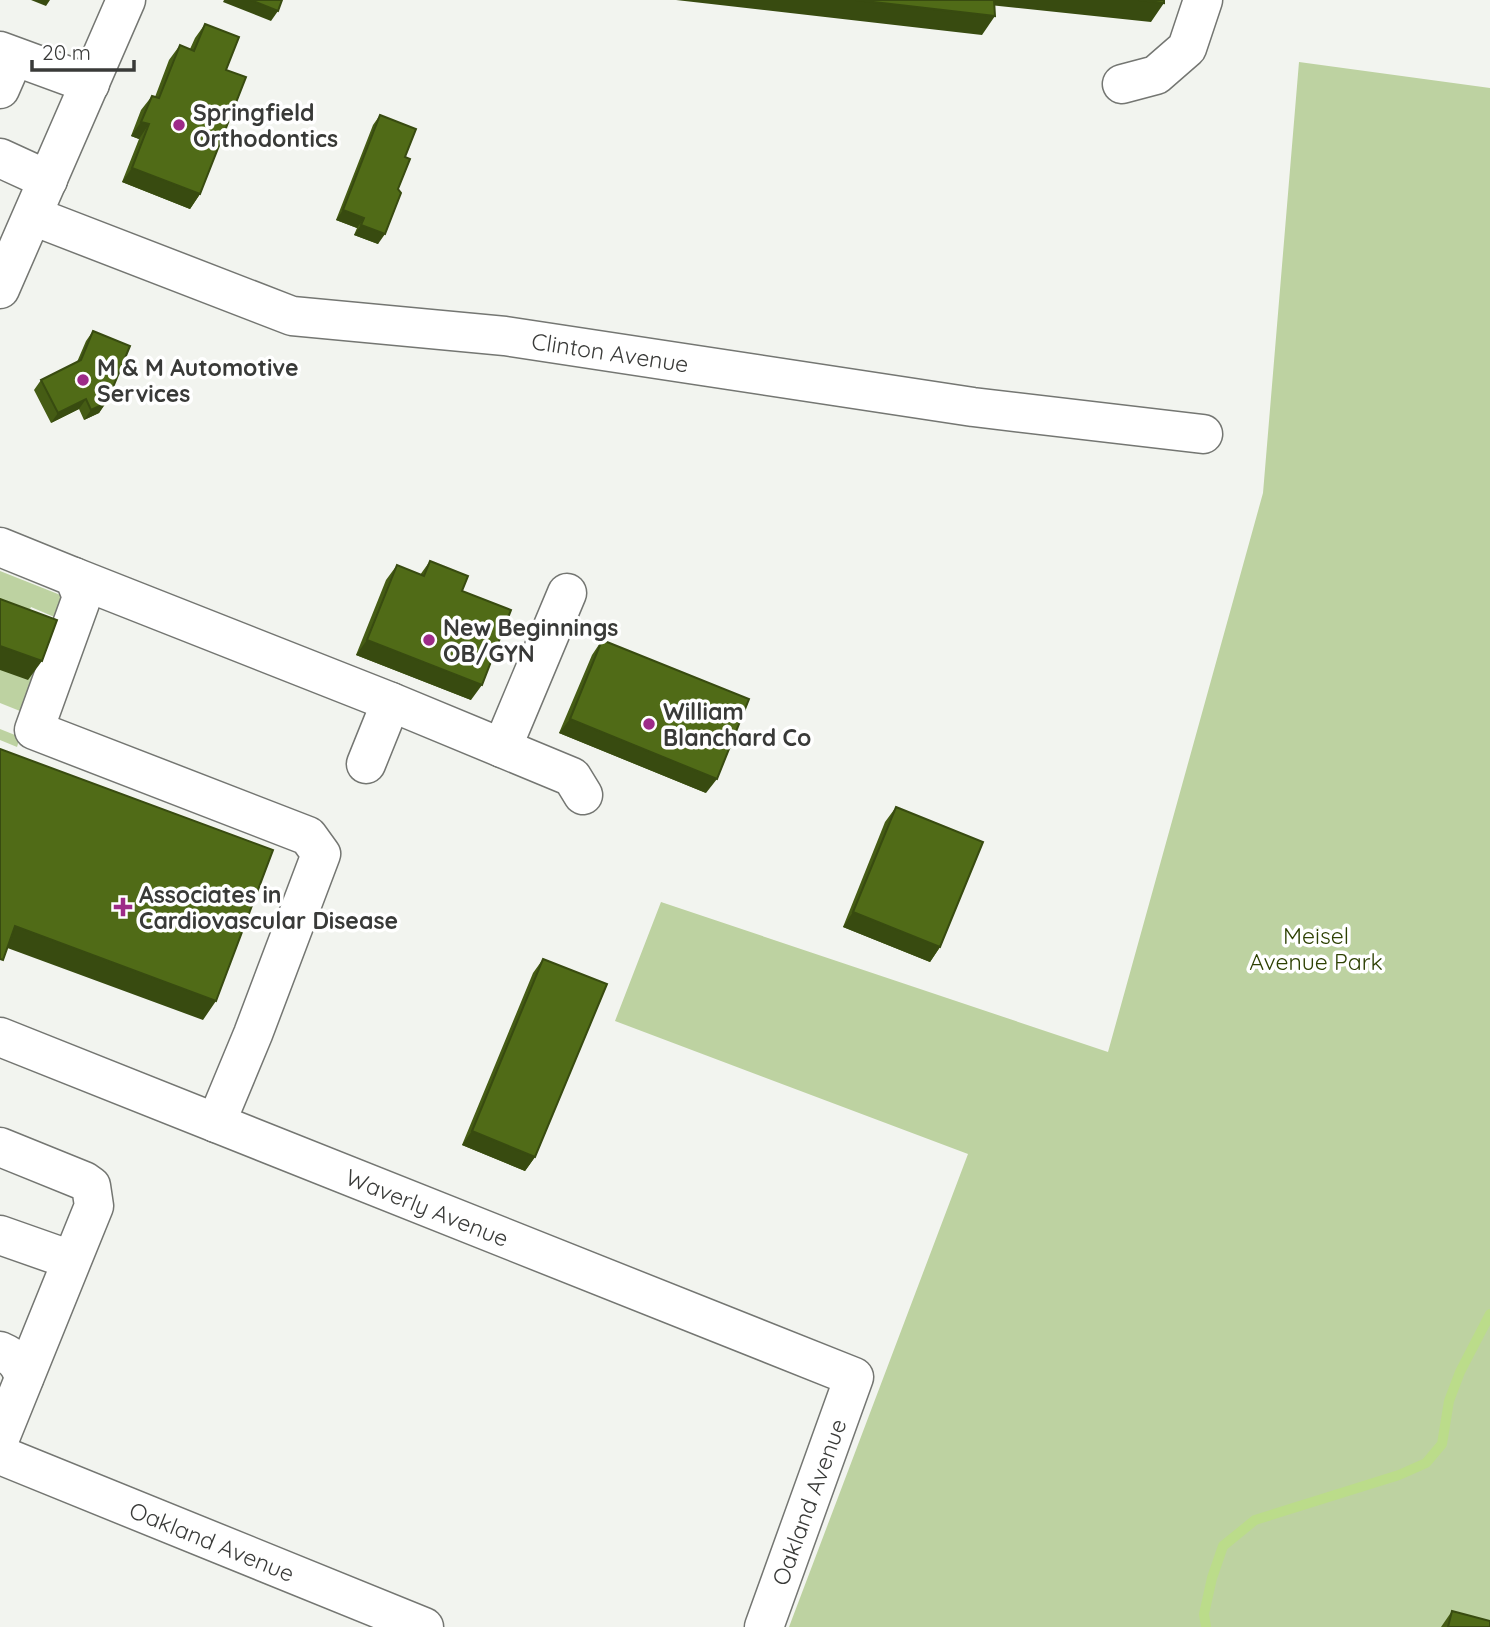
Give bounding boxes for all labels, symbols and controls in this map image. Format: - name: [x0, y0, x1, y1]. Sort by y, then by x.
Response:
- scale bar: [32, 28, 133, 72]
- text: 20 m: [42, 39, 91, 65]
- place label: Springfield Orthodontics: [193, 98, 338, 153]
- marker: Springfield Orthodontics: [171, 117, 187, 133]
- street label: Clinton Avenue: [530, 326, 691, 378]
- place label: M & M Automotive Services: [97, 353, 299, 408]
- marker: M & M Automotive Services: [75, 372, 91, 388]
- place label: New Beginnings OB/GYN: [443, 613, 618, 668]
- marker: New Beginnings OB/GYN: [421, 632, 437, 648]
- place label: William Blanchard Co: [663, 697, 811, 752]
- marker: William Blanchard Co: [641, 716, 657, 732]
- place label: Associates in Cardiovascular Disease: [139, 880, 398, 935]
- marker: Associates in Cardiovascular Disease: [113, 897, 133, 917]
- park label: Meisel Avenue Park: [1249, 921, 1383, 976]
- street label: Waverly Avenue: [342, 1162, 513, 1253]
- street label: Oakland Avenue: [765, 1415, 853, 1589]
- street label: Oakland Avenue: [126, 1495, 299, 1587]

